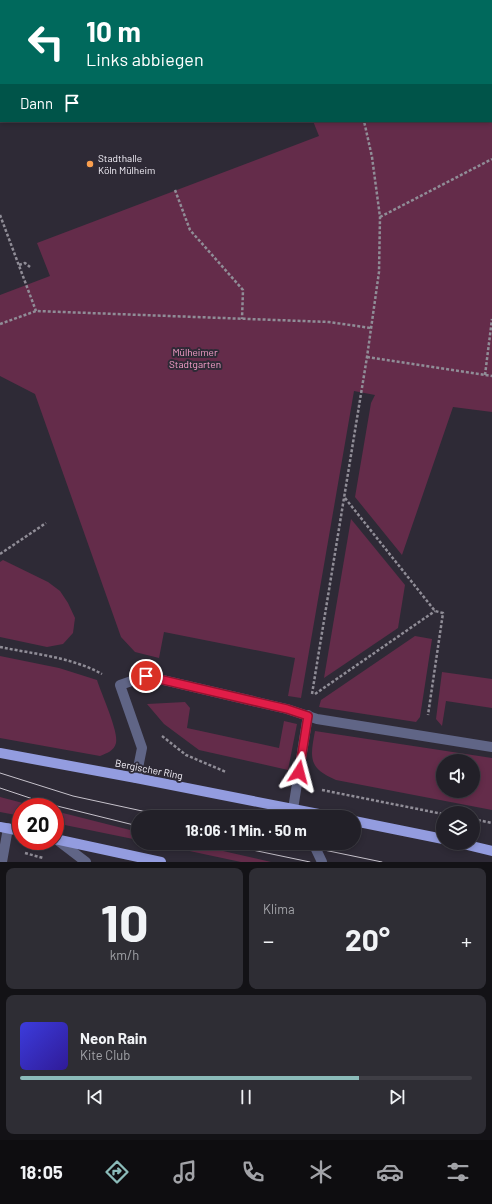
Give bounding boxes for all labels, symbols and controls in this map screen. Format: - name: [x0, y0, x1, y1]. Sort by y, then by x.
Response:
- text: 10 m: [86, 14, 141, 48]
- icon: left: [20, 16, 72, 68]
- text: Links abbiegen: [86, 48, 204, 70]
- icon: arrive: [61, 92, 83, 114]
- text: Dann: [20, 94, 53, 112]
- place label: Stadthalle Köln Mülheim: [98, 152, 155, 176]
- marker: Stadthalle Köln Mülheim: [85, 159, 95, 169]
- park label: Mülheimer Stadtgarten: [169, 346, 221, 370]
- pin: [129, 659, 163, 693]
- icon: arrive: [135, 665, 157, 687]
- position arrow: [278, 751, 320, 793]
- map controls: [436, 754, 480, 850]
- button: sound: [436, 754, 480, 798]
- street label: Bergischer Ring: [114, 757, 184, 781]
- speed limit sign: 20: [12, 798, 64, 850]
- button: layers: [436, 806, 480, 850]
- text: 18:06 · 1 Min. · 50 m: [185, 821, 307, 839]
- text: 10: [100, 890, 149, 952]
- text: Klima: [263, 901, 295, 917]
- text: 20°: [345, 921, 390, 957]
- text: −: [263, 927, 274, 953]
- text: +: [461, 927, 472, 953]
- text: km/h: [110, 947, 139, 963]
- text: Neon Rain: [80, 1029, 147, 1047]
- text: Kite Club: [80, 1047, 130, 1063]
- icon: previous: [84, 1086, 106, 1108]
- icon: pause: [235, 1086, 257, 1108]
- icon: next: [386, 1086, 408, 1108]
- icon: directions: [103, 1158, 131, 1186]
- icon: music: [171, 1158, 199, 1186]
- icon: phone: [239, 1158, 267, 1186]
- icon: climate: [307, 1158, 335, 1186]
- icon: car: [376, 1158, 404, 1186]
- icon: filters: [444, 1158, 472, 1186]
- text: 18:05: [20, 1161, 63, 1183]

